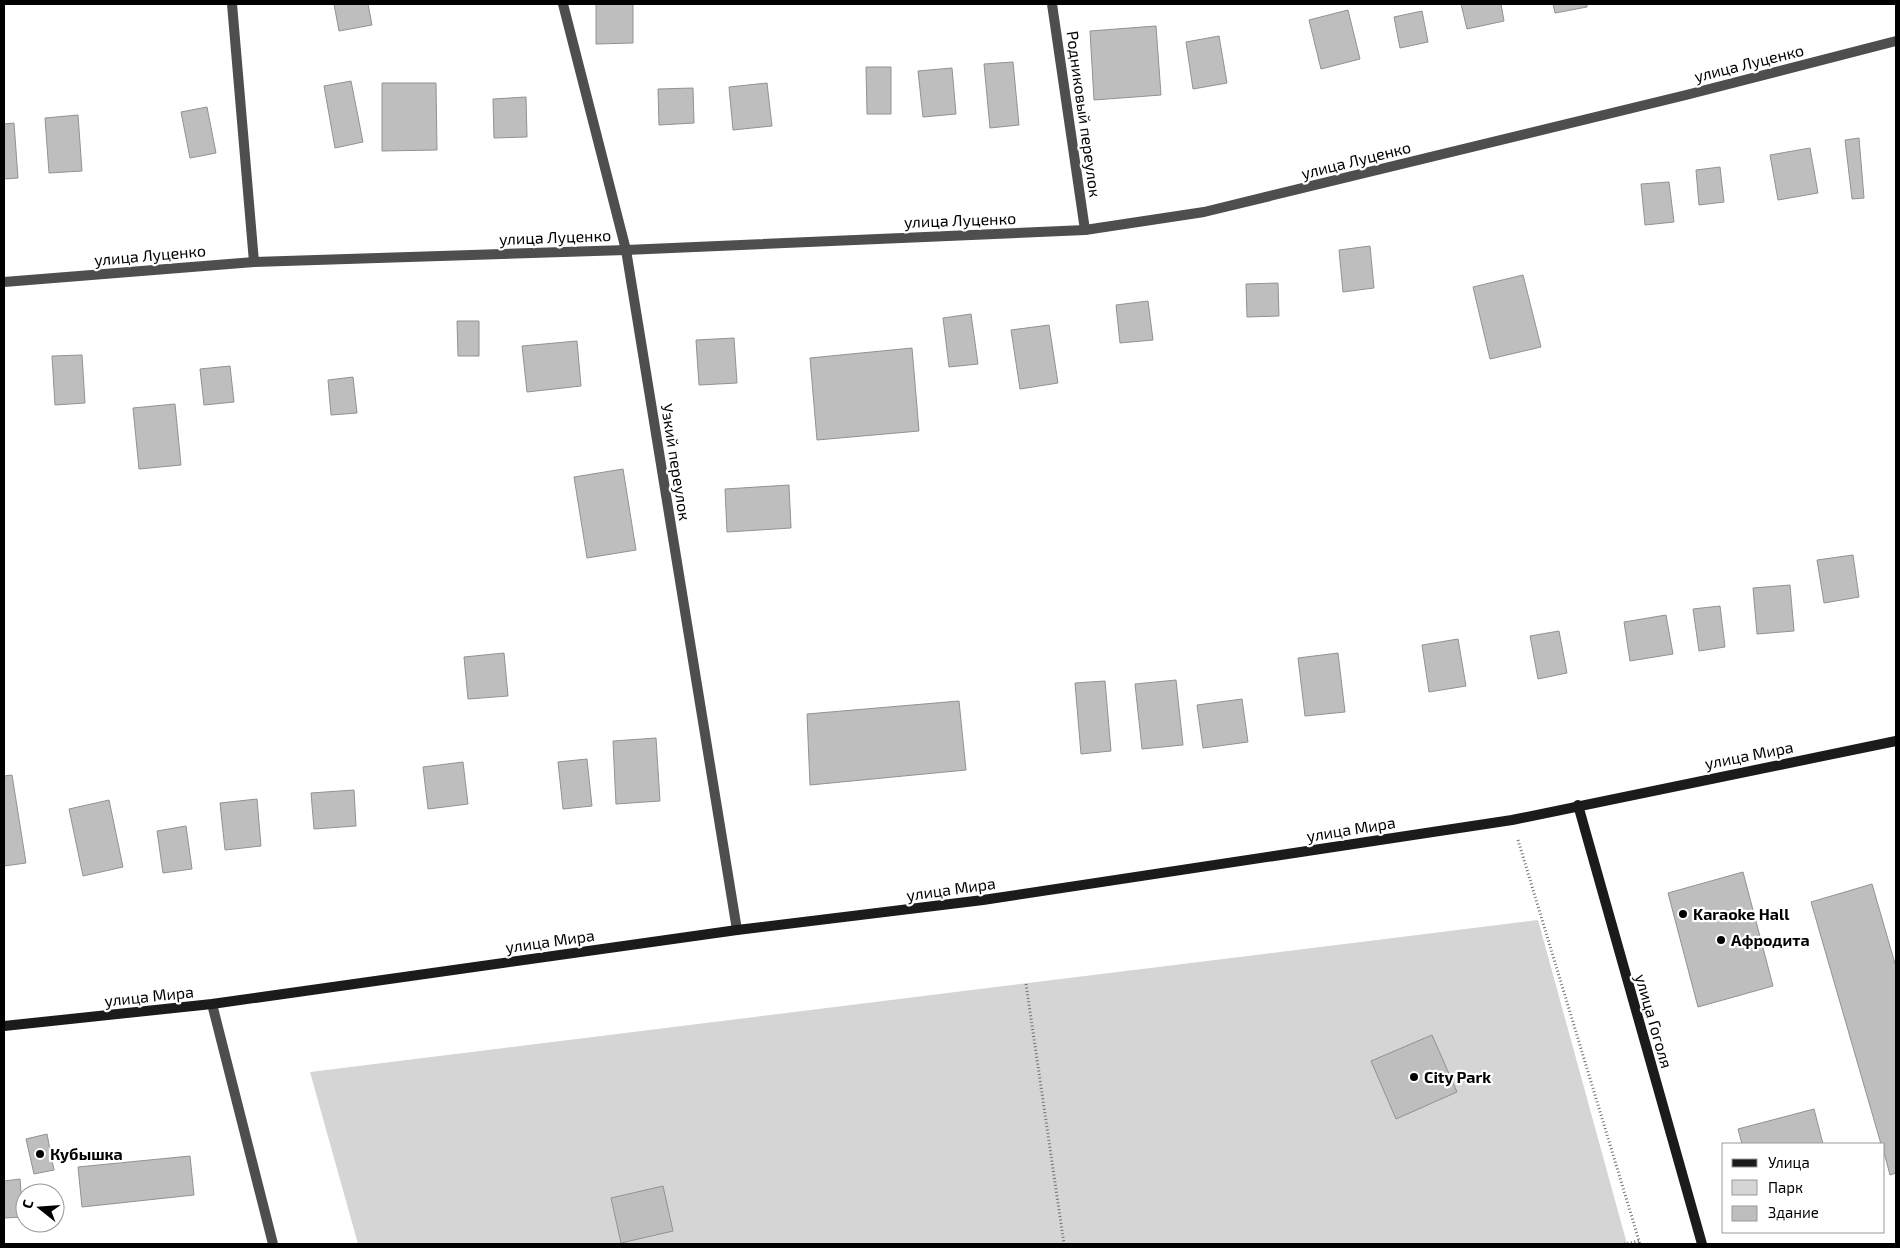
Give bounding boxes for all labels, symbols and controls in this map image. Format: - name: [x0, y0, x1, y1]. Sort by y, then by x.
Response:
- street label: Родниковый переулок: [1062, 30, 1106, 199]
- street label: улица Луценко: [1692, 40, 1806, 86]
- street label: улица Луценко: [1299, 137, 1413, 183]
- street label: улица Луценко: [904, 208, 1016, 232]
- street label: улица Луценко: [499, 225, 611, 249]
- street label: улица Луценко: [93, 240, 207, 270]
- street label: Узкий переулок: [657, 402, 695, 522]
- street label: улица Мира: [1703, 737, 1795, 773]
- street label: улица Мира: [1305, 812, 1397, 846]
- street label: улица Мира: [905, 873, 997, 905]
- place label: Karaoke Hall: [1693, 904, 1790, 923]
- marker: Karaoke Hall: [1677, 908, 1689, 920]
- street label: улица Мира: [504, 925, 596, 957]
- place label: Афродита: [1731, 930, 1810, 949]
- marker: Афродита: [1715, 934, 1727, 946]
- street label: улица Гоголя: [1631, 972, 1677, 1070]
- street label: улица Мира: [103, 981, 195, 1011]
- place label: City Park: [1424, 1067, 1491, 1087]
- marker: City Park: [1408, 1071, 1420, 1083]
- legend: [1722, 1143, 1885, 1233]
- place label: Кубышка: [50, 1144, 123, 1163]
- marker: Кубышка: [34, 1148, 46, 1160]
- text: Улица: [1768, 1153, 1810, 1171]
- text: Парк: [1768, 1178, 1803, 1196]
- north arrow: [15, 1183, 65, 1233]
- text: С: [18, 1198, 36, 1210]
- text: Здание: [1768, 1203, 1819, 1221]

